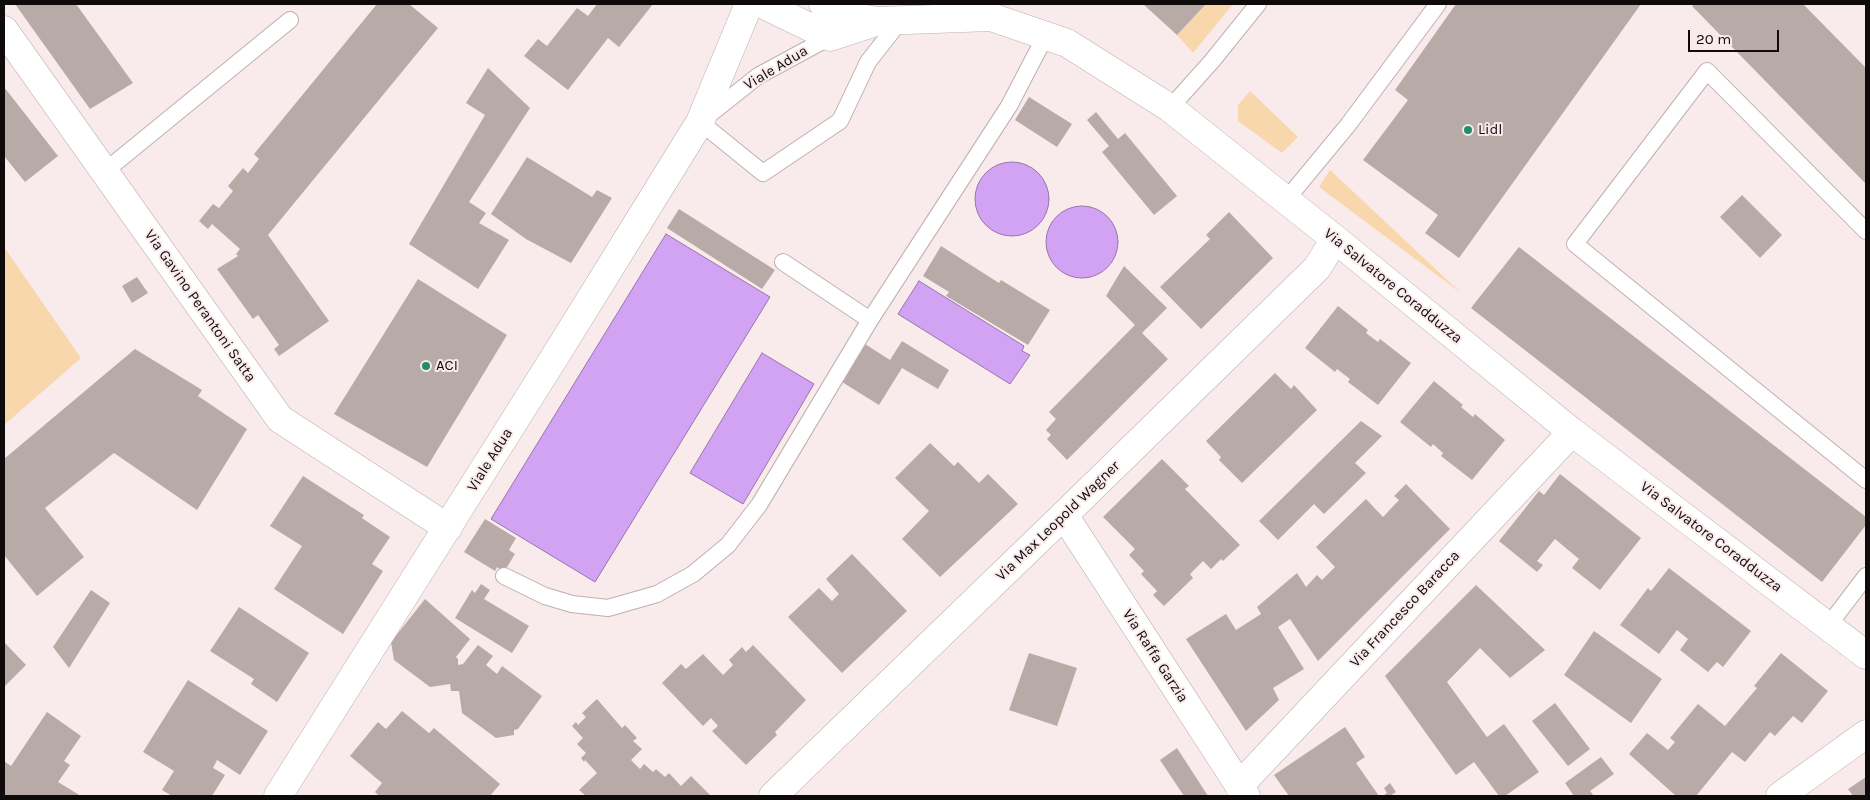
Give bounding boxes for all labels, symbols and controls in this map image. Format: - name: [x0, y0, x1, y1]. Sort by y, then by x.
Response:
- scale bar: [1690, 20, 1781, 52]
- text: 20 m: [1696, 30, 1731, 48]
- street label: Viale Adua: [741, 42, 811, 94]
- place label: Lidl: [1478, 121, 1503, 139]
- marker: Lidl: [1462, 124, 1474, 136]
- street label: Via Salvatore Coradduzza: [1320, 225, 1466, 347]
- street label: Via Gavino Perantoni Satta: [140, 226, 260, 386]
- place label: ACI: [436, 357, 458, 375]
- marker: ACI: [420, 360, 432, 372]
- street label: Viale Adua: [463, 425, 517, 495]
- street label: Via Max Leopold Wagner: [992, 457, 1124, 585]
- street label: Via Salvatore Coradduzza: [1637, 478, 1785, 596]
- street label: Via Francesco Baracca: [1346, 547, 1464, 671]
- street label: Via Raffa Garzia: [1118, 606, 1192, 706]

